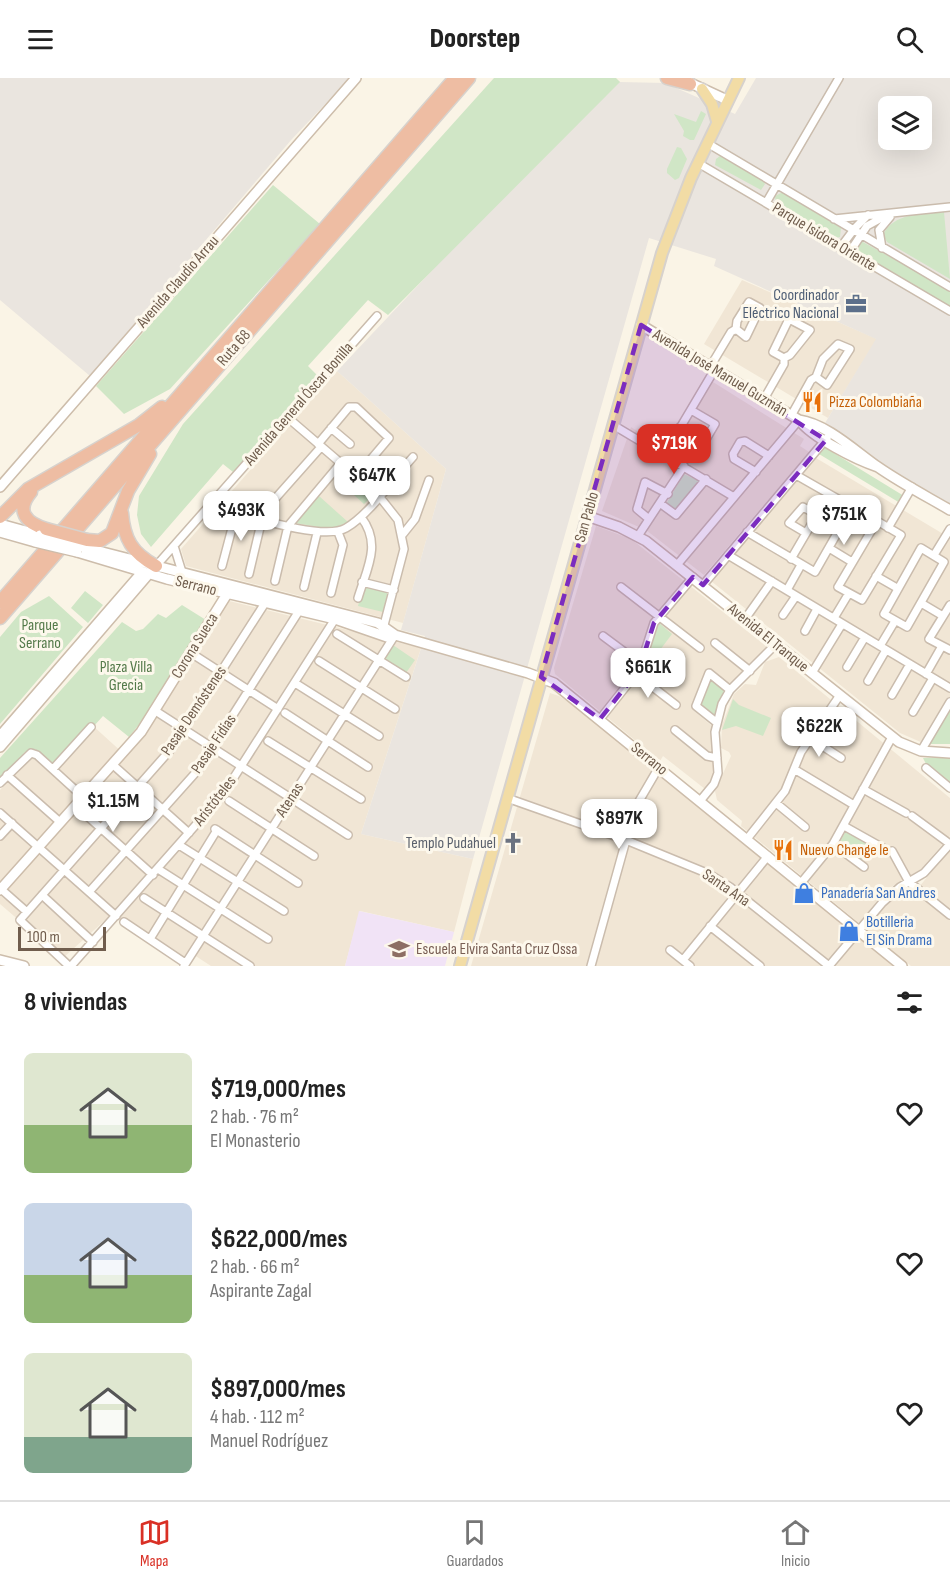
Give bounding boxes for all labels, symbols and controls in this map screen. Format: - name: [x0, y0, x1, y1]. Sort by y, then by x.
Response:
- icon: menu: [24, 23, 57, 56]
- text: Doorstep: [430, 23, 520, 55]
- icon: search: [893, 23, 926, 56]
- map controls: [878, 96, 932, 150]
- button: layers: [878, 96, 932, 150]
- street label: Parque Isidora Oriente: [769, 199, 879, 275]
- street label: Avenida Claudio Arrau: [132, 232, 223, 333]
- place label: Coordinador Eléctrico Nacional: [742, 286, 839, 323]
- office icon: Coordinador Eléctrico Nacional: [844, 292, 868, 316]
- street label: Avenida José Manuel Guzmán: [648, 325, 791, 421]
- street label: Ruta 68: [213, 326, 255, 370]
- street label: Avenida General Óscar Bonilla: [240, 339, 358, 470]
- restaurant icon: Pizza Colombiaña: [800, 390, 824, 414]
- place label: Pizza Colombiaña: [829, 393, 922, 412]
- pin: $719K: [632, 424, 716, 475]
- text: $719K: [651, 431, 697, 455]
- pin: $647K: [330, 456, 414, 507]
- text: $647K: [348, 463, 396, 487]
- street label: San Pablo: [571, 490, 603, 544]
- pin: $493K: [199, 491, 283, 542]
- pin: $751K: [802, 495, 886, 546]
- text: $493K: [217, 498, 265, 522]
- text: $751K: [821, 502, 867, 526]
- street label: Serrano: [173, 572, 219, 600]
- street label: Avenida El Tranque: [723, 599, 812, 677]
- street label: Corona Sueca: [168, 610, 222, 682]
- park label: Parque Serrano: [19, 616, 61, 653]
- pin: $661K: [606, 648, 690, 699]
- text: $661K: [625, 655, 671, 679]
- park label: Plaza Villa Grecia: [100, 658, 152, 695]
- street label: Pasaje Demóstenes: [157, 663, 231, 759]
- pin: $622K: [777, 707, 861, 758]
- street label: Pasaje Fidias: [187, 711, 241, 777]
- text: $622K: [795, 714, 843, 738]
- street label: Serrano: [627, 738, 671, 780]
- street label: Aristóteles: [189, 772, 241, 831]
- street label: Atenas: [271, 779, 308, 821]
- pin: $1.15M: [64, 782, 162, 833]
- text: $1.15M: [87, 789, 139, 813]
- pin: $897K: [577, 799, 661, 850]
- text: $897K: [595, 806, 643, 830]
- church icon: Templo Pudahuel: [501, 831, 525, 855]
- place label: Templo Pudahuel: [406, 834, 496, 853]
- restaurant icon: Nuevo Change le: [771, 838, 795, 862]
- place label: Nuevo Change le: [800, 841, 889, 860]
- street label: Santa Ana: [698, 865, 754, 911]
- shop icon: Panadería San Andres: [792, 881, 816, 905]
- place label: Panadería San Andres: [821, 884, 936, 903]
- place label: Botilleria El Sin Drama: [866, 913, 932, 950]
- shop icon: Botilleria El Sin Drama: [837, 919, 861, 943]
- scale bar: [18, 924, 106, 952]
- text: 100 m: [27, 928, 60, 947]
- school or university icon: Escuela Elvira Santa Cruz Ossa: [387, 937, 411, 961]
- place label: Escuela Elvira Santa Cruz Ossa: [416, 940, 577, 959]
- icon: filters: [893, 986, 926, 1019]
- text: 8 viviendas: [24, 987, 127, 1018]
- text: $719,000/mes: [210, 1074, 346, 1105]
- icon: home: [72, 1077, 144, 1149]
- icon: heart: [893, 1097, 926, 1130]
- text: 2 hab. · 76 m²: [210, 1105, 299, 1129]
- text: El Monasterio: [210, 1129, 301, 1153]
- text: $622,000/mes: [210, 1224, 348, 1255]
- icon: home: [72, 1227, 144, 1299]
- icon: heart: [893, 1247, 926, 1280]
- text: 2 hab. · 66 m²: [210, 1255, 300, 1279]
- text: Aspirante Zagal: [210, 1279, 312, 1303]
- text: $897,000/mes: [210, 1374, 346, 1405]
- icon: home: [72, 1377, 144, 1449]
- icon: heart: [893, 1397, 926, 1430]
- text: 4 hab. · 112 m²: [210, 1405, 305, 1429]
- text: Manuel Rodríguez: [210, 1429, 328, 1453]
- tab: Mapa: [138, 1516, 171, 1571]
- tab: Guardados: [446, 1516, 504, 1571]
- tab: Inicio: [779, 1516, 812, 1571]

